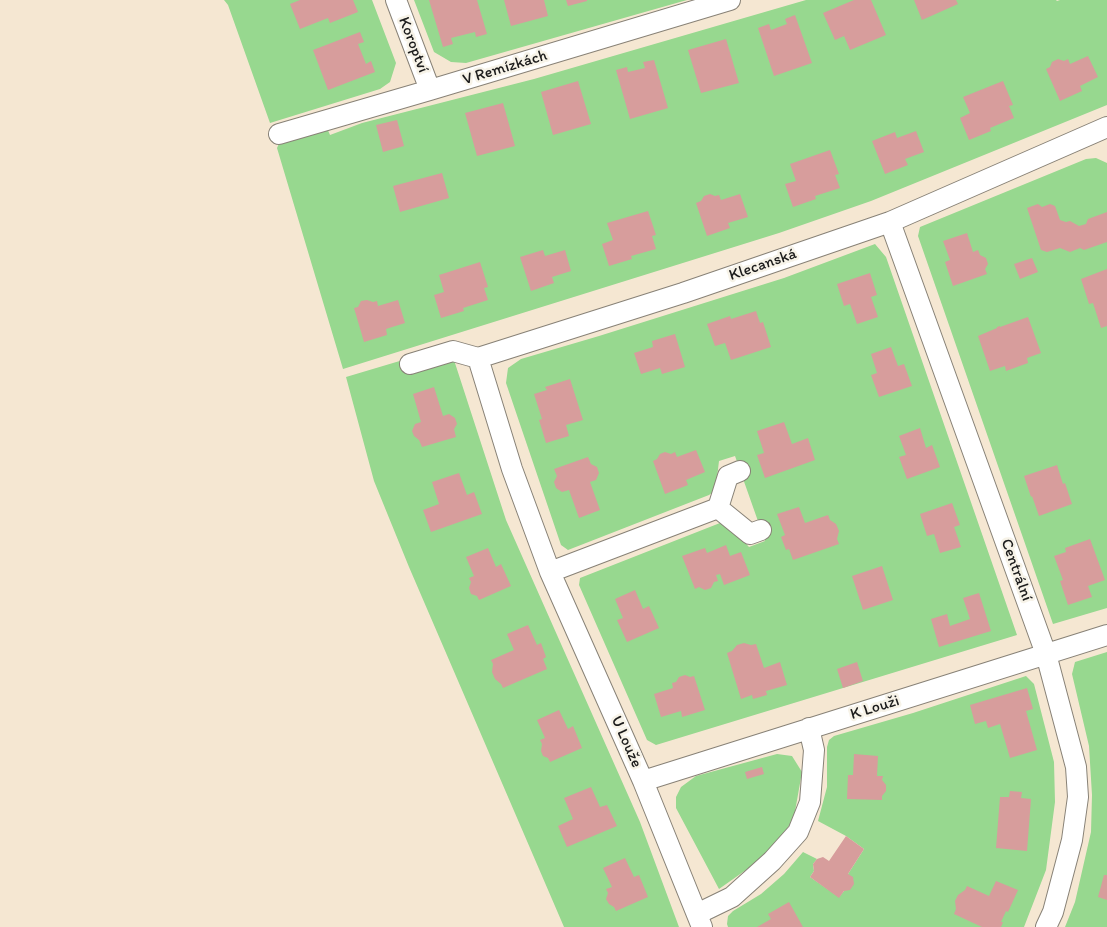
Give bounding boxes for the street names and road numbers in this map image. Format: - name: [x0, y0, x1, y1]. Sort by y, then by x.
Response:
- street label: Koroptví: [394, 14, 432, 76]
- street label: V Remízkách: [460, 46, 550, 90]
- street label: Klecanská: [727, 244, 799, 286]
- street label: Centrální: [996, 536, 1036, 604]
- street label: K Louži: [848, 691, 902, 725]
- street label: U Louže: [606, 713, 646, 771]

